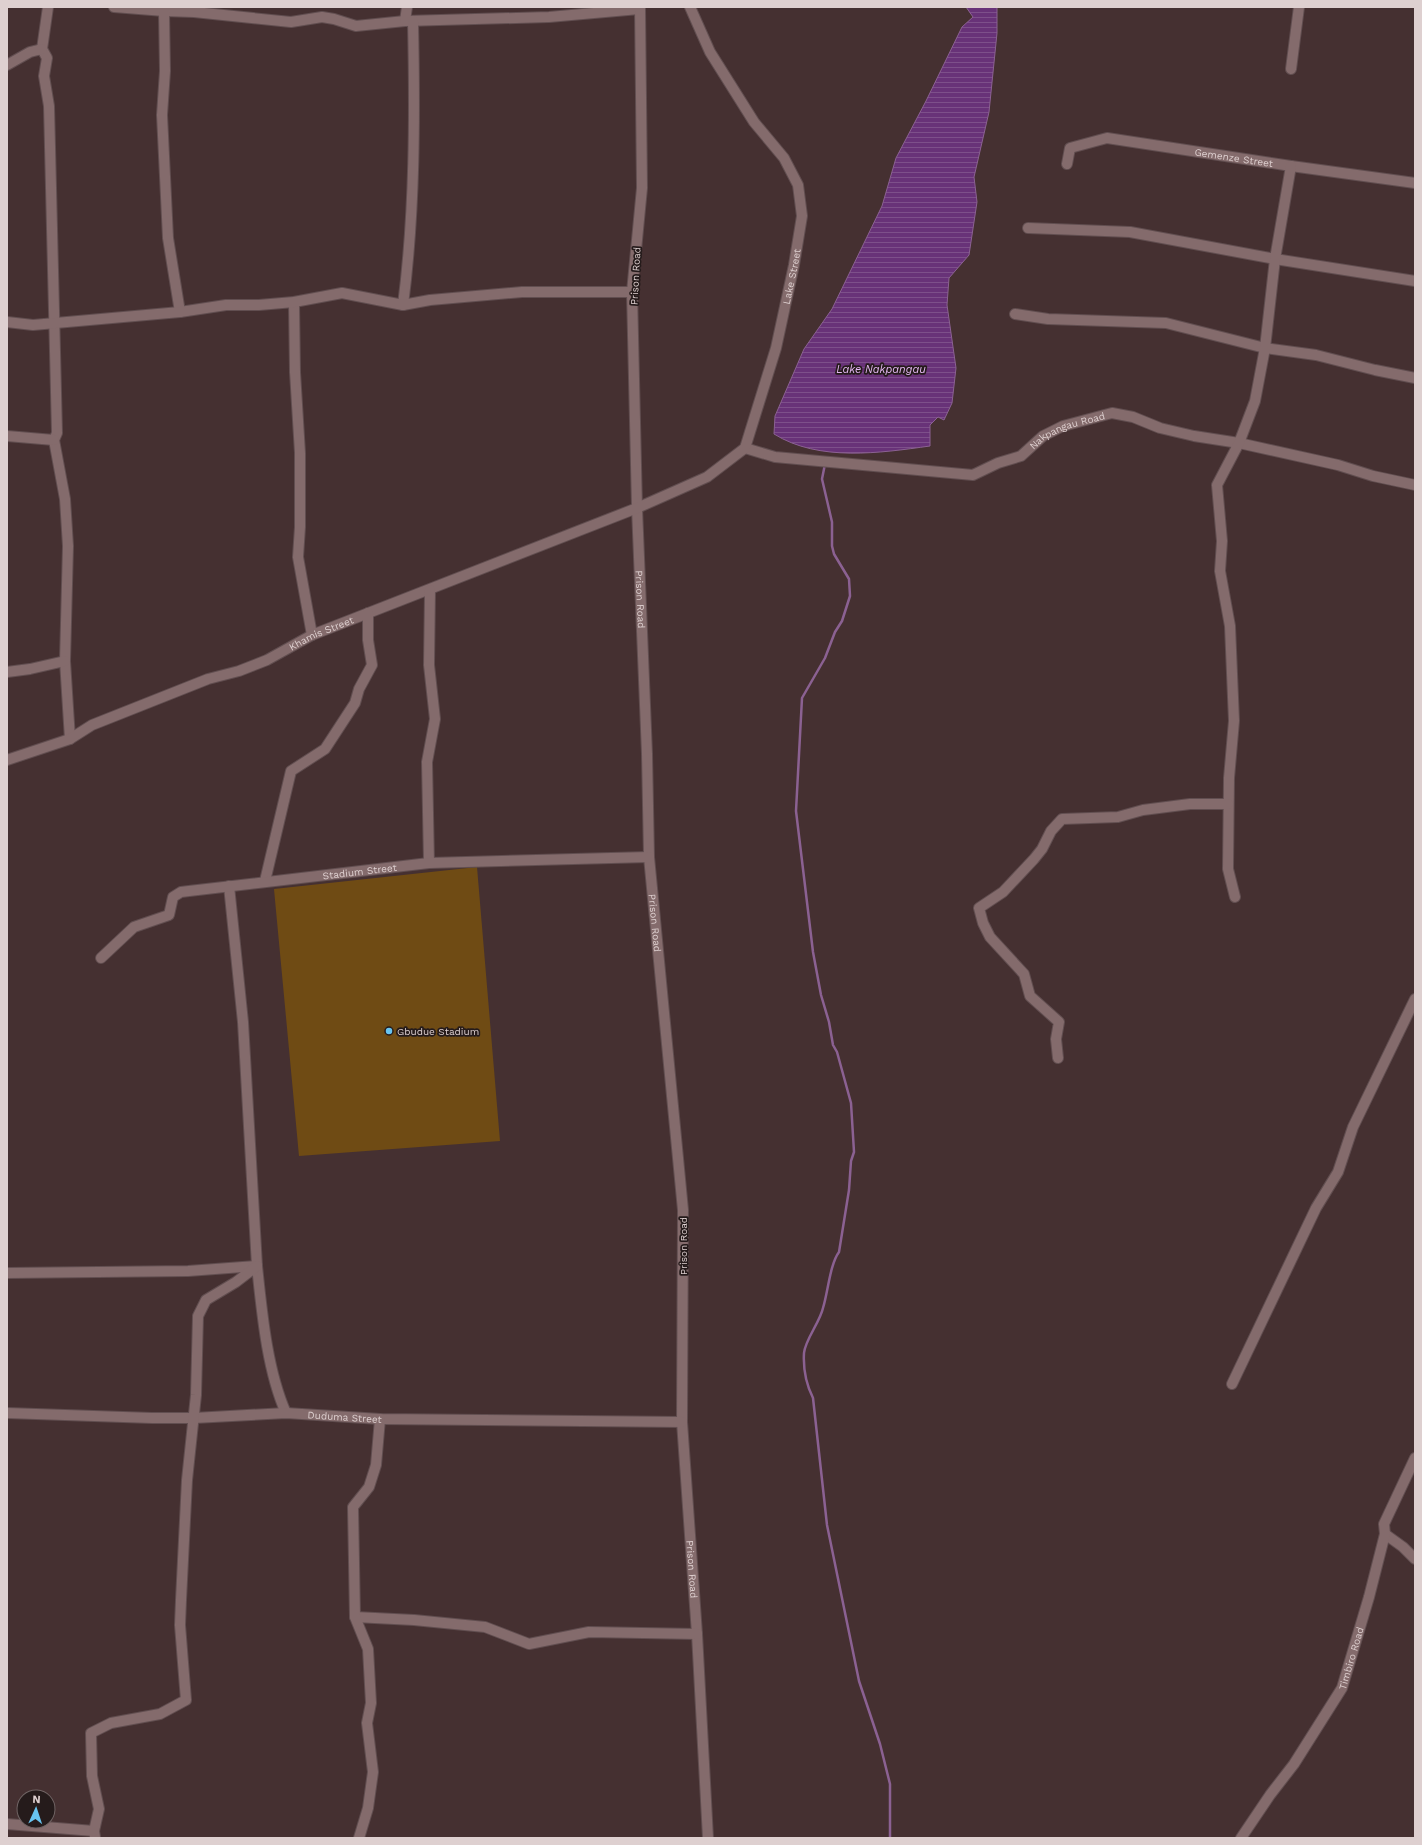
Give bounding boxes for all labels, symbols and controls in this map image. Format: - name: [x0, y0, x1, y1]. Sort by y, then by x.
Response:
- street label: Gemenze Street: [1194, 146, 1275, 169]
- street label: Prison Road: [628, 247, 643, 305]
- street label: Lake Street: [781, 247, 803, 305]
- water label: Lake Nakpangau: [836, 363, 926, 376]
- street label: Nakpangau Road: [1027, 410, 1106, 452]
- street label: Prison Road: [634, 570, 647, 629]
- street label: Khamis Street: [287, 614, 356, 653]
- street label: Stadium Street: [322, 862, 398, 881]
- street label: Prison Road: [647, 893, 663, 952]
- marker: Gbudue Stadium: [384, 1026, 394, 1036]
- place label: Gbudue Stadium: [397, 1026, 479, 1037]
- street label: Prison Road: [678, 1217, 689, 1275]
- street label: Duduma Street: [307, 1409, 383, 1425]
- street label: Prison Road: [684, 1540, 699, 1599]
- street label: Timbiro Road: [1337, 1626, 1366, 1691]
- north arrow: [16, 1789, 56, 1829]
- text: N: [32, 1793, 41, 1806]

